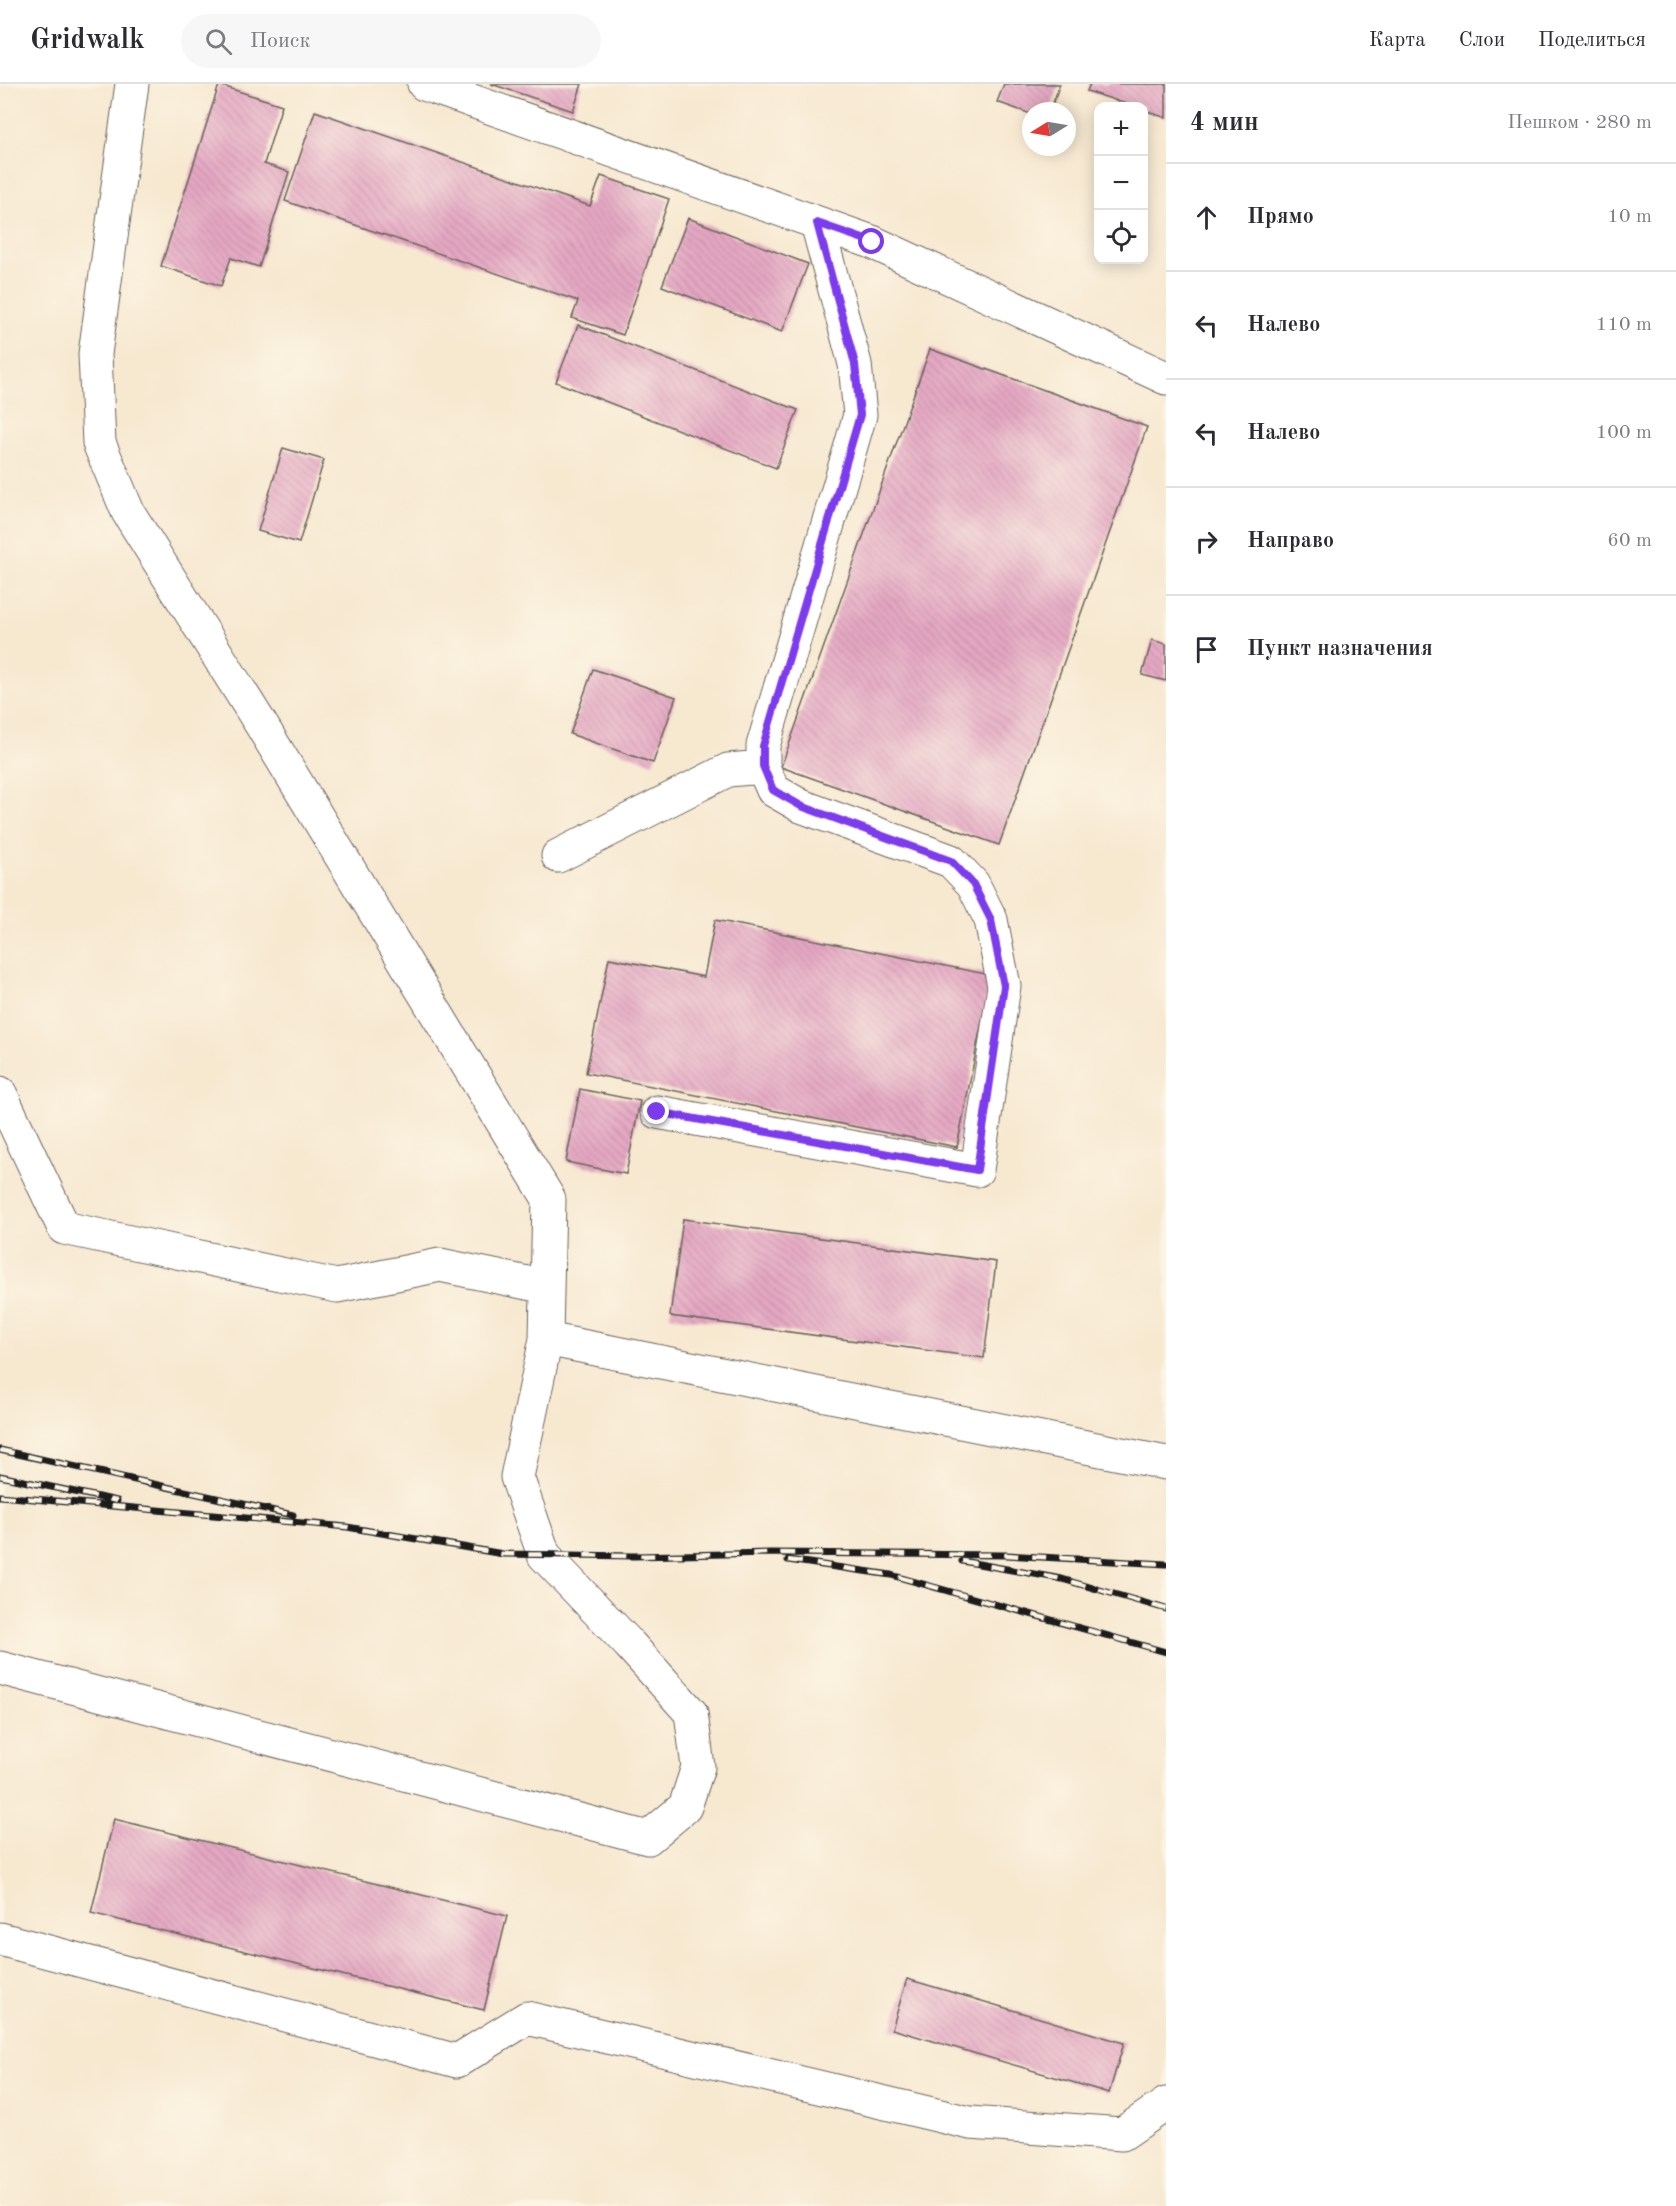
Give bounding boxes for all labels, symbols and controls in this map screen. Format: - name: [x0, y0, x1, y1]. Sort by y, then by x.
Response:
- search box: [181, 14, 601, 68]
- icon: search: [202, 25, 235, 58]
- text: Gridwalk: [30, 27, 145, 55]
- text: Поиск: [250, 30, 310, 52]
- text: Карта: [1369, 30, 1426, 51]
- text: Слои: [1459, 30, 1505, 51]
- text: Поделиться: [1538, 30, 1646, 51]
- north arrow: [1022, 102, 1076, 156]
- map controls: [1094, 102, 1148, 264]
- button: +: [1094, 102, 1148, 156]
- text: 4 мин: [1190, 110, 1259, 136]
- text: Пешком · 280 m: [1507, 113, 1652, 133]
- button: −: [1094, 156, 1148, 210]
- icon: ahead: [1190, 201, 1223, 234]
- text: Прямо: [1247, 206, 1314, 228]
- text: 10 m: [1607, 207, 1652, 227]
- button: locate: [1094, 210, 1148, 264]
- route start: [858, 228, 884, 254]
- icon: left: [1190, 309, 1223, 342]
- text: Налево: [1247, 314, 1320, 336]
- text: 110 m: [1596, 315, 1652, 335]
- icon: left: [1190, 417, 1223, 450]
- text: Налево: [1247, 422, 1320, 444]
- text: 100 m: [1596, 423, 1652, 443]
- icon: right: [1190, 525, 1223, 558]
- text: Направо: [1247, 530, 1334, 552]
- text: 60 m: [1607, 531, 1652, 551]
- icon: arrive: [1190, 633, 1223, 666]
- text: Пункт назначения: [1247, 638, 1433, 660]
- route end: [643, 1098, 669, 1124]

